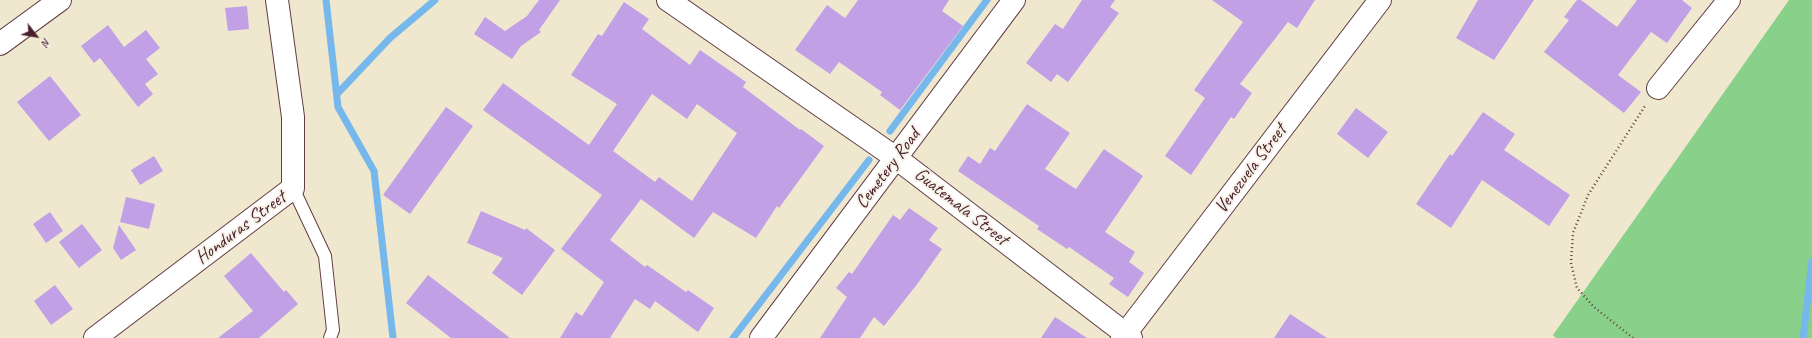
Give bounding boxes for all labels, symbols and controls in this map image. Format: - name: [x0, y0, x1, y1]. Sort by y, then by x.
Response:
- north arrow: [16, 16, 56, 56]
- text: N: [39, 36, 54, 49]
- street label: Venezuela Street: [1210, 120, 1292, 218]
- street label: Cemetery Road: [851, 125, 925, 213]
- street label: Guatemala Street: [909, 163, 1013, 251]
- street label: Honduras Street: [191, 187, 291, 269]

